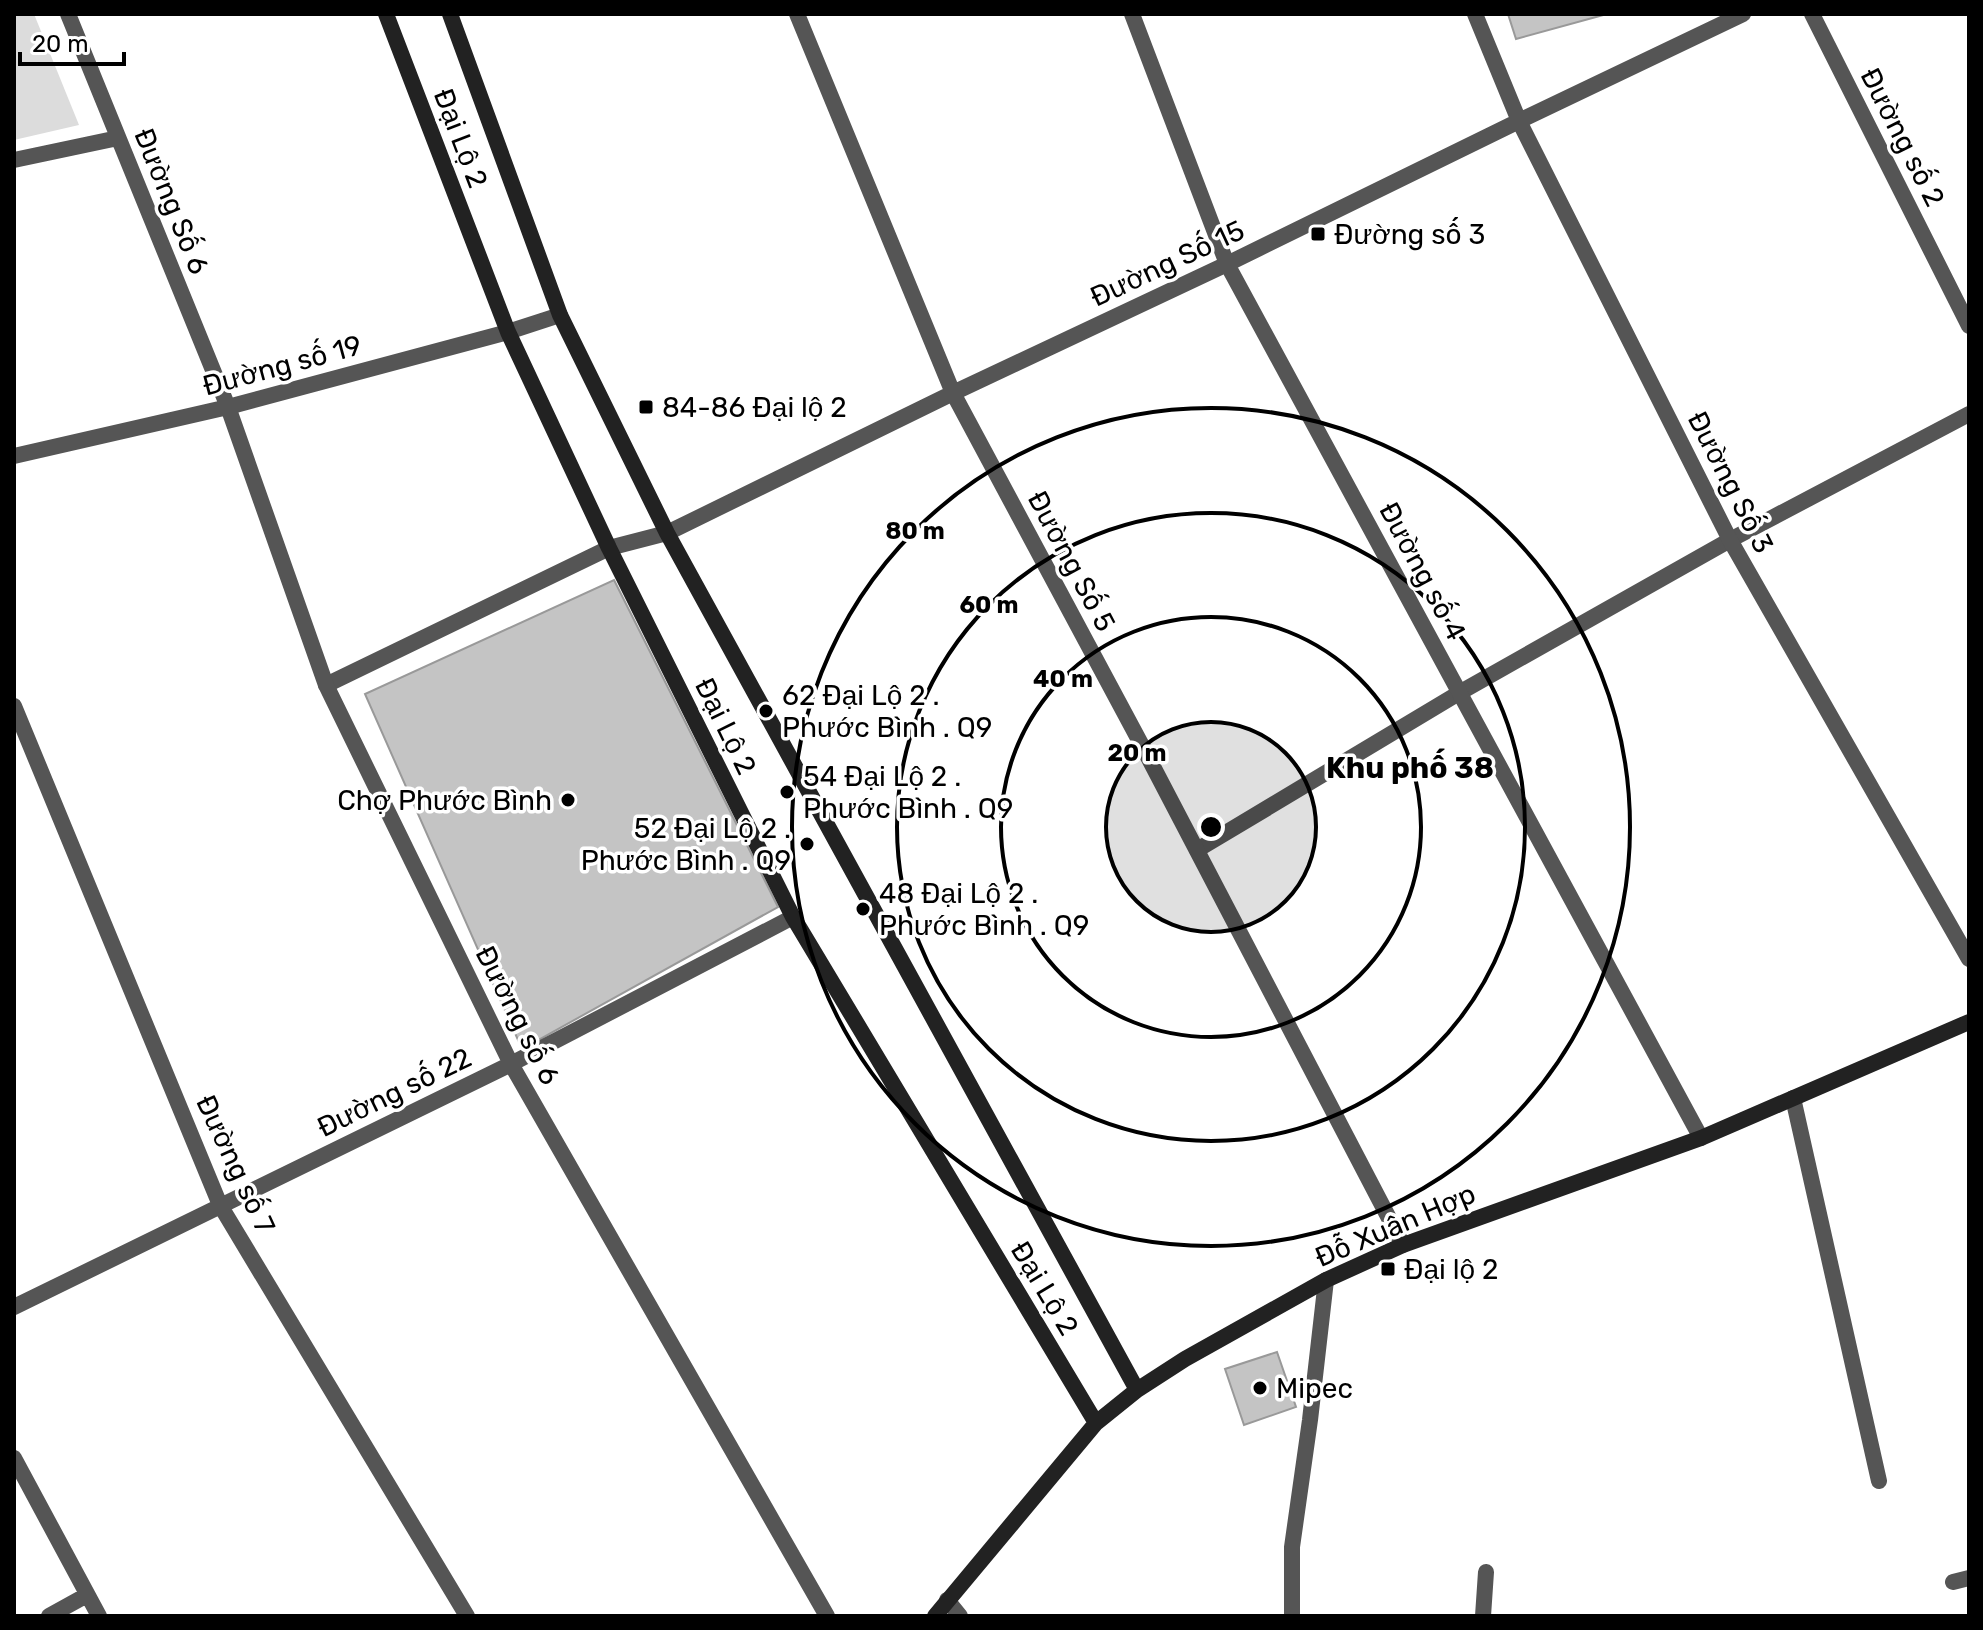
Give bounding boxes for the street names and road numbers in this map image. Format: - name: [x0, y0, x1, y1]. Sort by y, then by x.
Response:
- street label: Đường số 2: [1854, 62, 1952, 212]
- street label: Đại Lộ 2: [427, 84, 494, 192]
- street label: Đường Số 6: [127, 123, 217, 279]
- street label: Đường Số 15: [1085, 213, 1249, 314]
- street label: Đường số 19: [199, 328, 365, 403]
- street label: Đường Số 3: [1681, 406, 1781, 558]
- street label: Đường Số 5: [1021, 485, 1123, 637]
- street label: Đường số 4: [1372, 496, 1474, 646]
- street label: Đại Lộ 2: [688, 673, 763, 780]
- street label: Đường số 6: [469, 940, 567, 1090]
- street label: Đường số 22: [311, 1040, 477, 1144]
- street label: Đường số 7: [189, 1089, 283, 1239]
- street label: Đỗ Xuân Hợp: [1310, 1176, 1480, 1274]
- street label: Đại Lộ 2: [1004, 1235, 1085, 1341]

